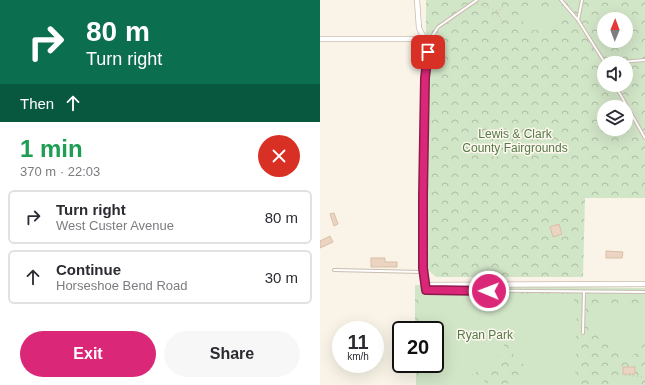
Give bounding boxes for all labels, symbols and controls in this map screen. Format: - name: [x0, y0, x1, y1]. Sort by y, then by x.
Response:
- north arrow: [597, 12, 633, 48]
- map controls: [597, 12, 633, 136]
- icon: right: [20, 16, 72, 68]
- text: 80 m: [86, 16, 150, 47]
- pin: [411, 35, 445, 69]
- icon: arrive: [417, 41, 439, 63]
- text: Turn right: [86, 49, 162, 69]
- button: sound: [597, 56, 633, 92]
- icon: ahead: [62, 92, 84, 114]
- text: Then: [20, 95, 54, 112]
- button: layers: [597, 100, 633, 136]
- park label: Lewis & Clark County Fairgrounds: [462, 127, 568, 155]
- text: 1 min: [20, 135, 83, 162]
- button: close: [258, 135, 300, 177]
- text: 370 m · 22:03: [20, 164, 100, 179]
- text: Turn right: [56, 201, 126, 218]
- icon: right: [22, 206, 44, 228]
- text: 80 m: [265, 209, 298, 226]
- text: West Custer Avenue: [56, 218, 174, 233]
- text: Continue: [56, 261, 121, 278]
- icon: ahead: [22, 266, 44, 288]
- text: 30 m: [265, 269, 298, 286]
- position arrow: [468, 270, 510, 312]
- text: Horseshoe Bend Road: [56, 278, 188, 293]
- speed limit sign: 20: [392, 321, 444, 373]
- park label: Ryan Park: [457, 328, 514, 342]
- button: Exit: [20, 331, 156, 377]
- button: Share: [164, 331, 300, 377]
- text: 11: [347, 331, 369, 353]
- text: km/h: [347, 351, 369, 362]

